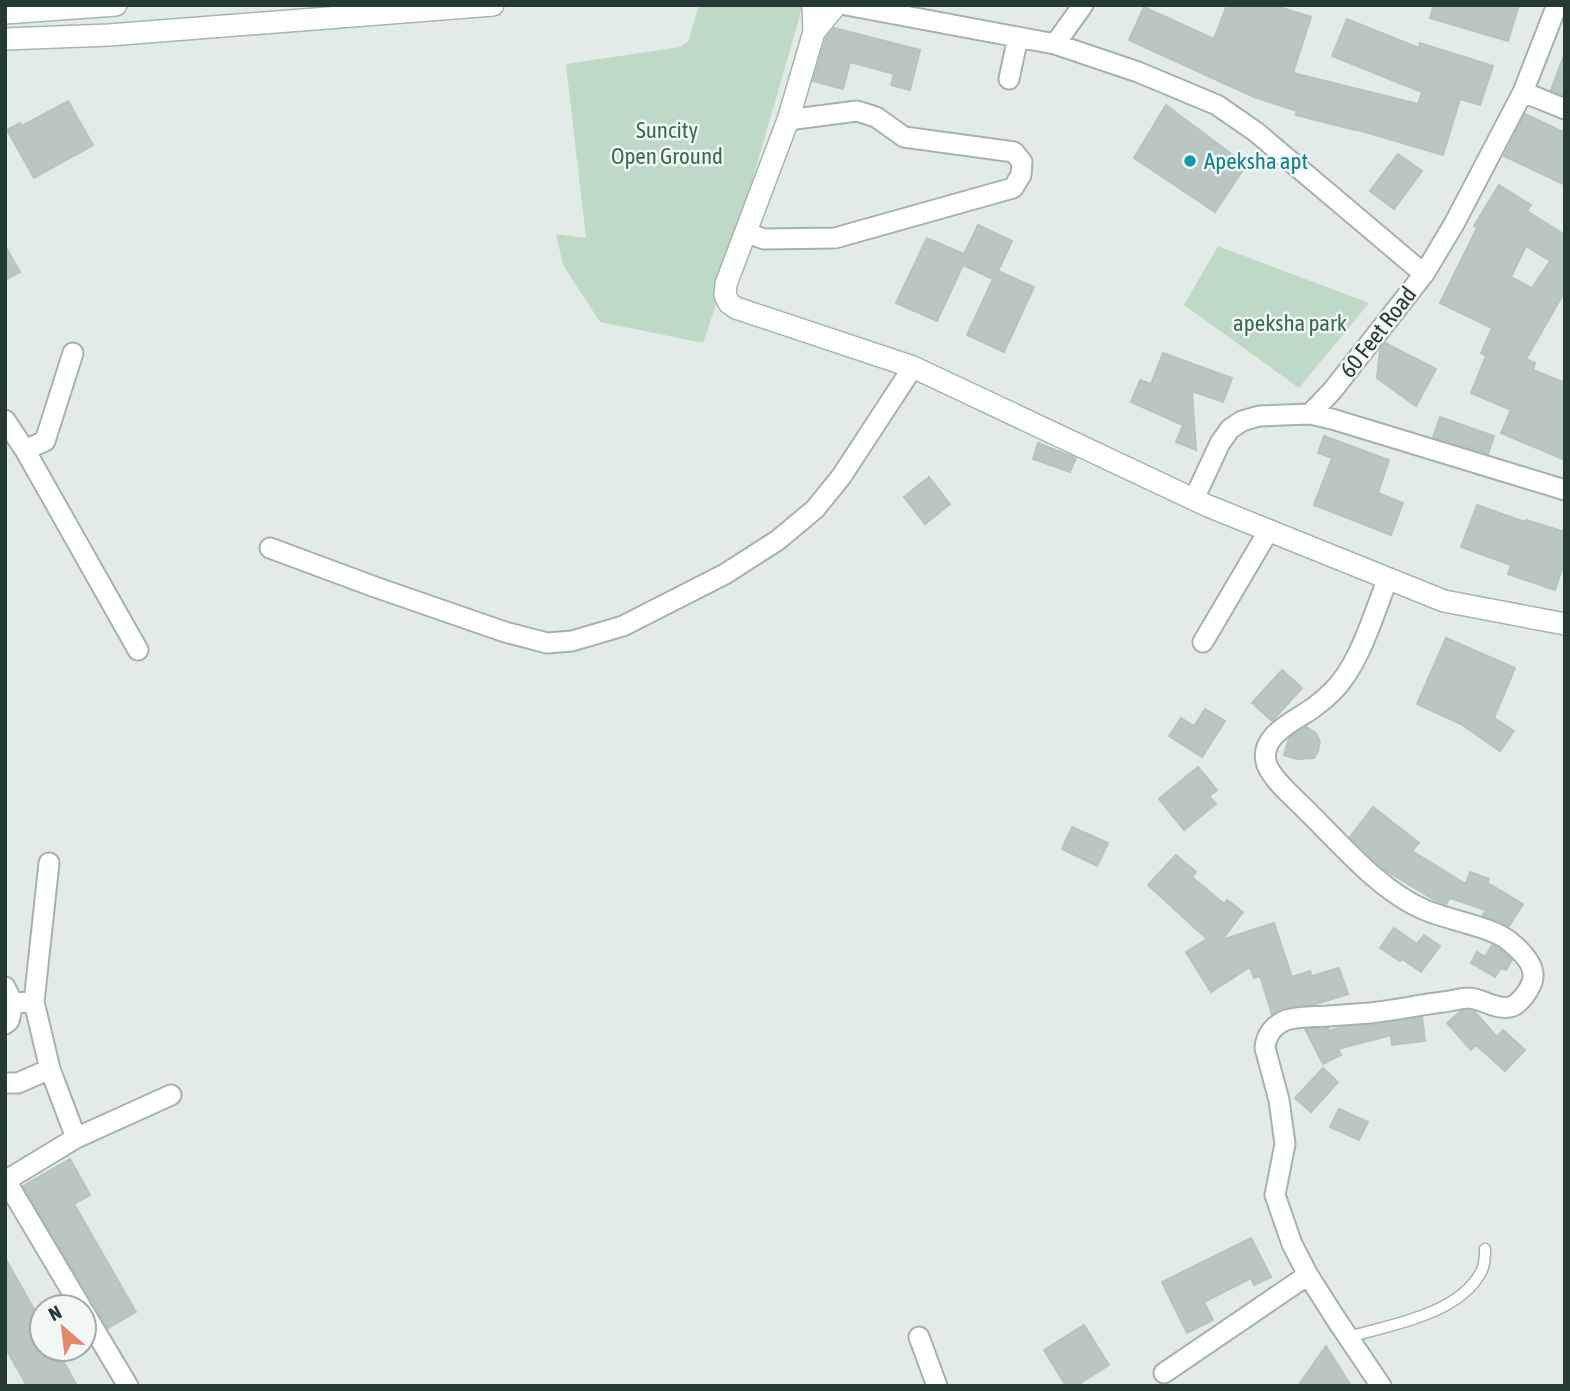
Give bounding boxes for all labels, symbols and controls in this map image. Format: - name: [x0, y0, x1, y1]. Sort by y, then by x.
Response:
- park label: Suncity Open Ground: [611, 117, 723, 169]
- place label: Apeksha apt: [1204, 148, 1308, 174]
- marker: Apeksha apt: [1182, 153, 1198, 169]
- street label: 60 Feet Road: [1335, 281, 1421, 383]
- park label: apeksha park: [1233, 310, 1347, 336]
- north arrow: [28, 1293, 98, 1363]
- text: N: [45, 1301, 65, 1325]

